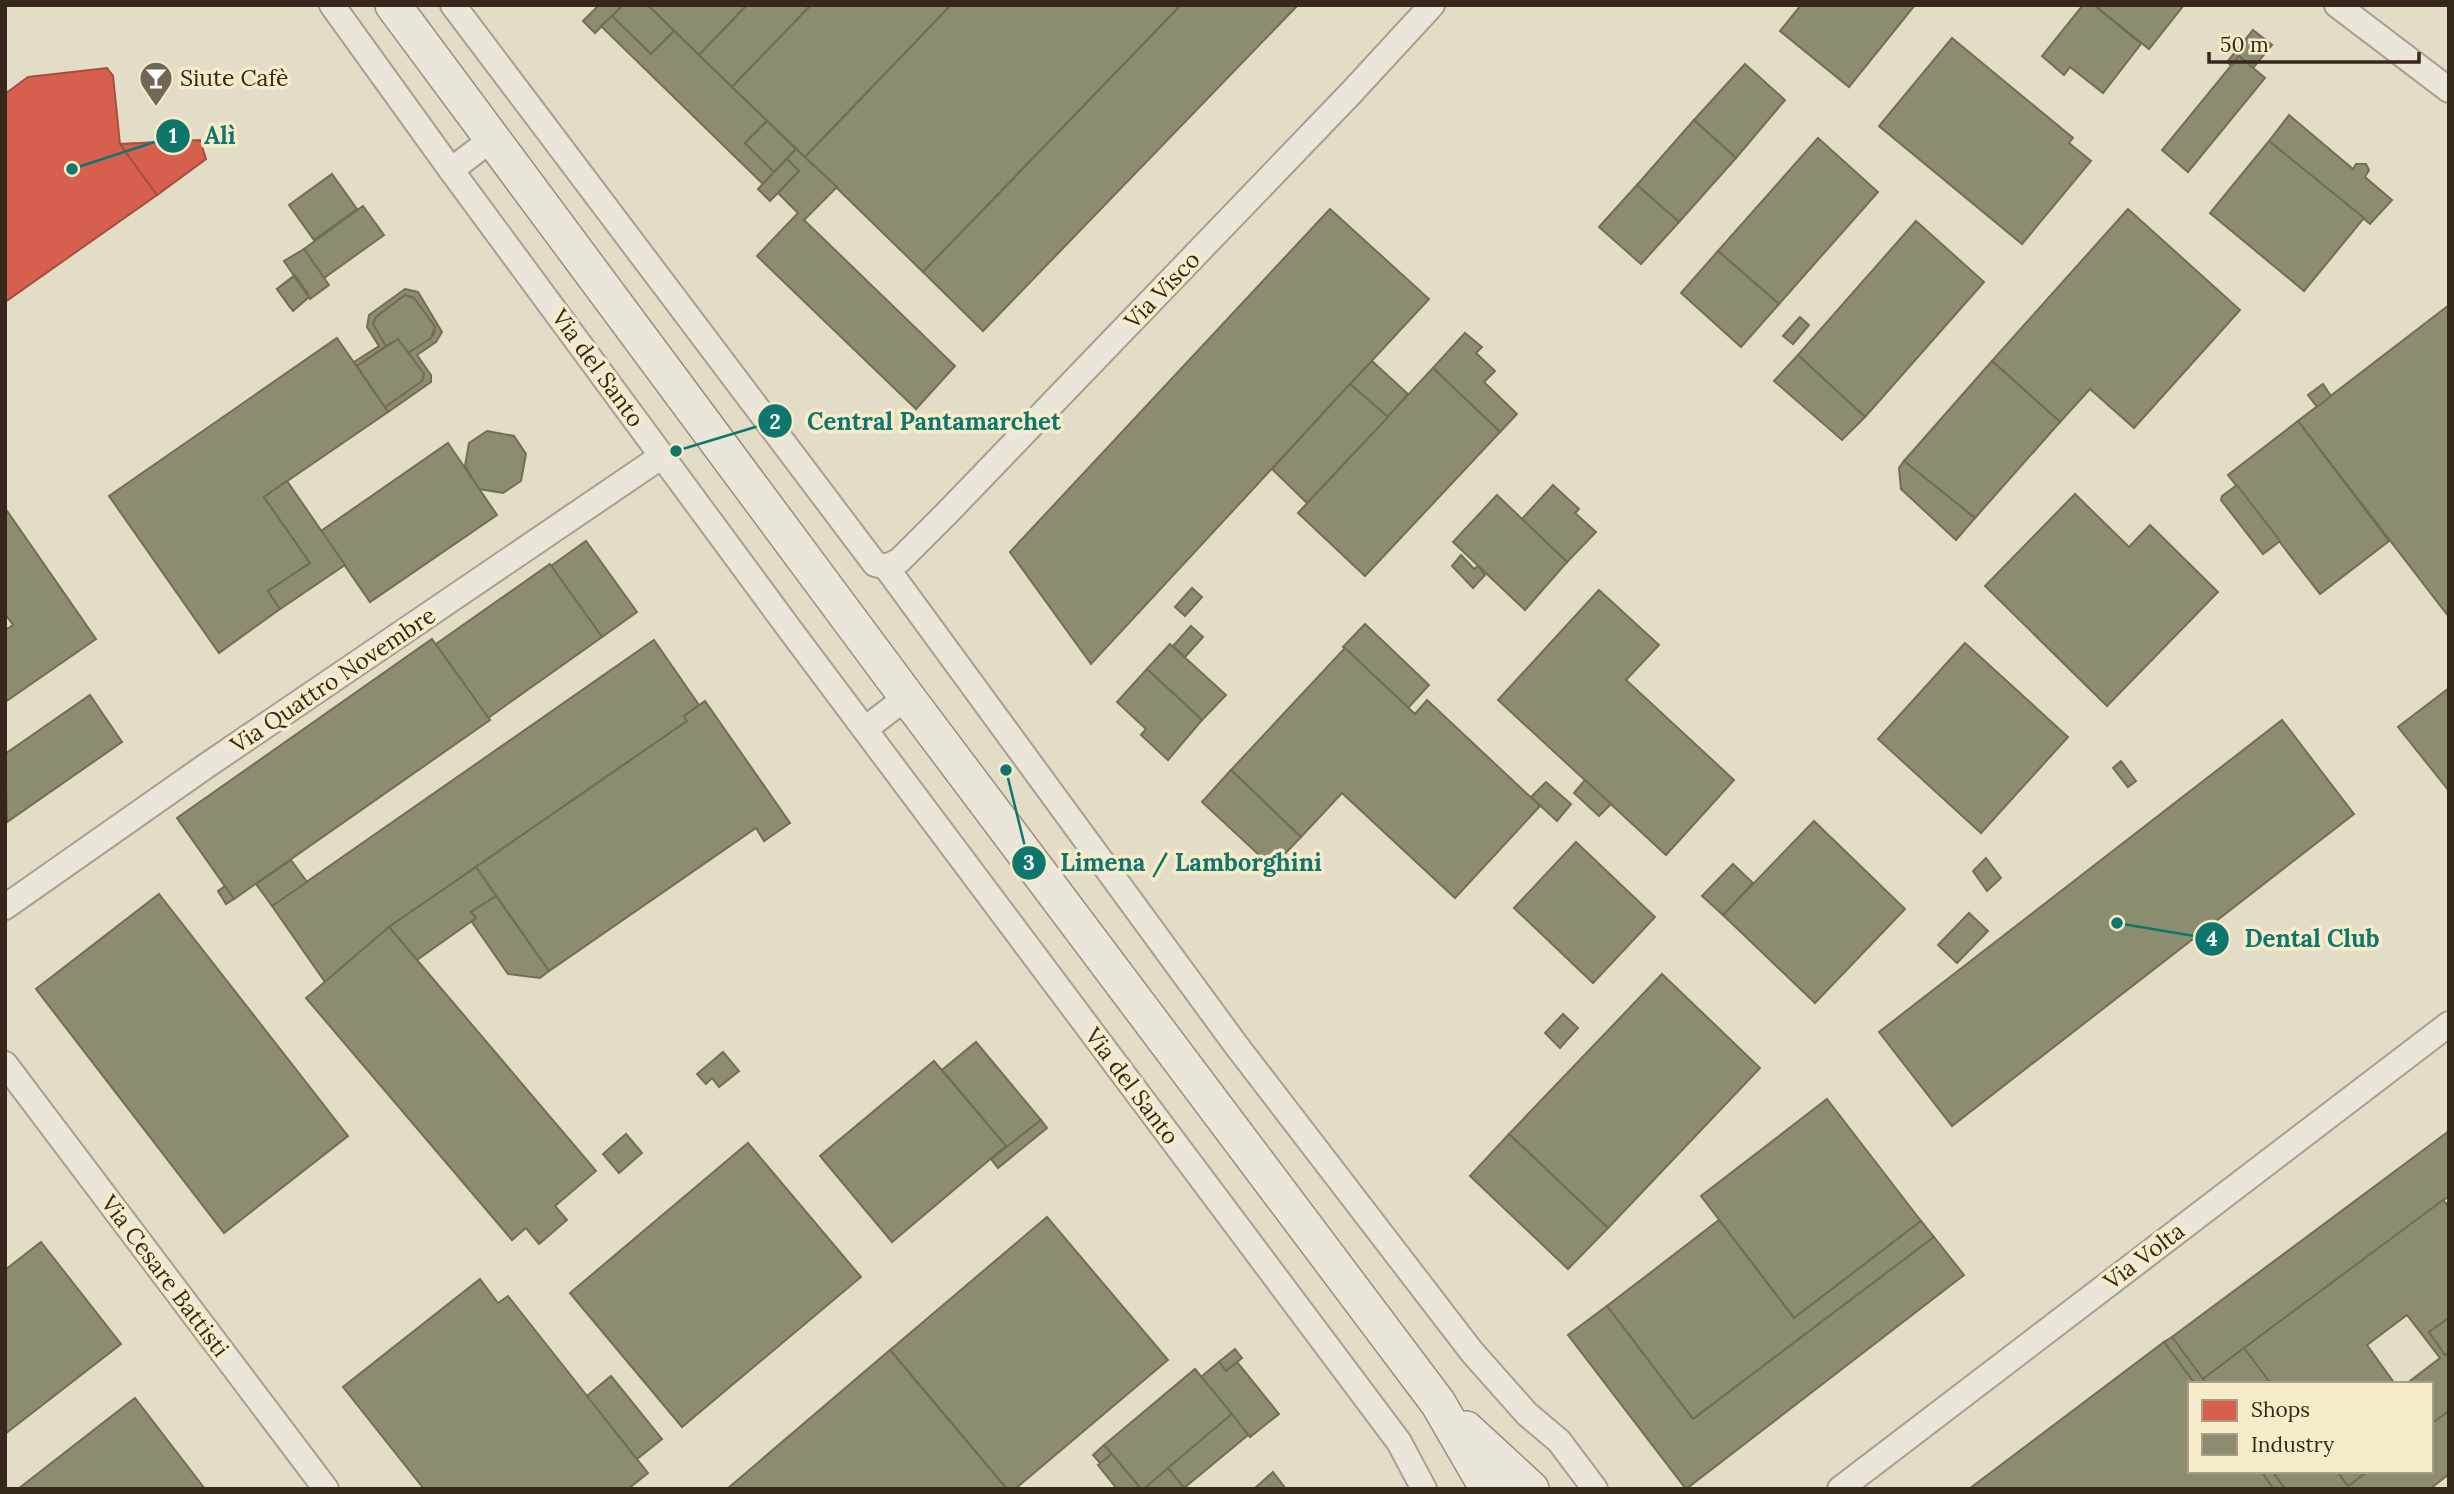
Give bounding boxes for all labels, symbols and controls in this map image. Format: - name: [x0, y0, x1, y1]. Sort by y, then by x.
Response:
- scale bar: [2209, 21, 2419, 65]
- text: 50 m: [2220, 31, 2269, 58]
- bar icon: Siute Cafè: [137, 59, 175, 108]
- place label: Siute Cafè: [180, 63, 289, 92]
- callout: Alì: [156, 113, 250, 158]
- text: Alì: [204, 120, 236, 151]
- text: 1: [169, 122, 177, 149]
- street label: Via Visco: [1117, 245, 1206, 335]
- street label: Via del Santo: [545, 302, 651, 432]
- callout: Central Pantamarchet: [758, 399, 1075, 444]
- text: Central Pantamarchet: [807, 406, 1062, 437]
- text: 2: [769, 408, 781, 435]
- street label: Via Quattro Novembre: [224, 600, 441, 760]
- callout: Limena / Lamborghini: [1011, 840, 1336, 885]
- text: Limena / Lamborghini: [1060, 847, 1322, 878]
- text: 3: [1023, 849, 1035, 876]
- callout: Dental Club: [2195, 916, 2393, 961]
- text: Dental Club: [2244, 923, 2380, 954]
- text: 4: [2206, 925, 2218, 952]
- street label: Via del Santo: [1079, 1021, 1186, 1150]
- street label: Via Cesare Battisti: [95, 1188, 236, 1362]
- street label: Via Volta: [2097, 1216, 2190, 1296]
- legend: [2188, 1382, 2433, 1473]
- text: Shops: [2251, 1396, 2310, 1423]
- text: Industry: [2251, 1431, 2334, 1458]

